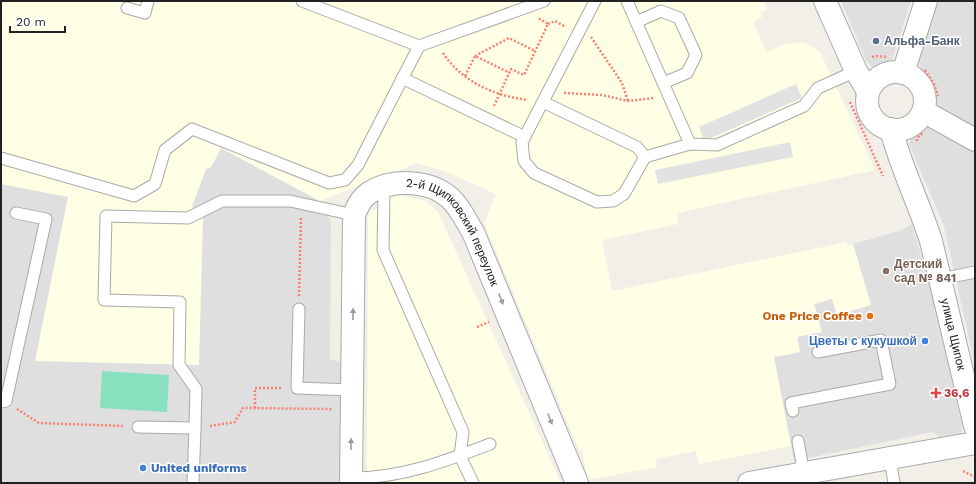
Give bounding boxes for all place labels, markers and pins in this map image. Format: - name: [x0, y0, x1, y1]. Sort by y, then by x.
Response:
- place label: Альфа-Банк: [884, 34, 961, 48]
- marker: Альфа-Банк: [871, 36, 881, 46]
- place label: Детский сад № 841: [894, 257, 956, 285]
- marker: Детский сад № 841: [881, 266, 891, 276]
- place label: One Price Coffee: [763, 309, 862, 323]
- marker: One Price Coffee: [865, 311, 875, 321]
- place label: Цветы с кукушкой: [809, 334, 917, 348]
- marker: Цветы с кукушкой: [920, 336, 930, 346]
- place label: 36,6: [944, 386, 969, 400]
- marker: 36,6: [931, 388, 941, 398]
- place label: United uniforms: [151, 461, 247, 475]
- marker: United uniforms: [138, 463, 148, 473]

